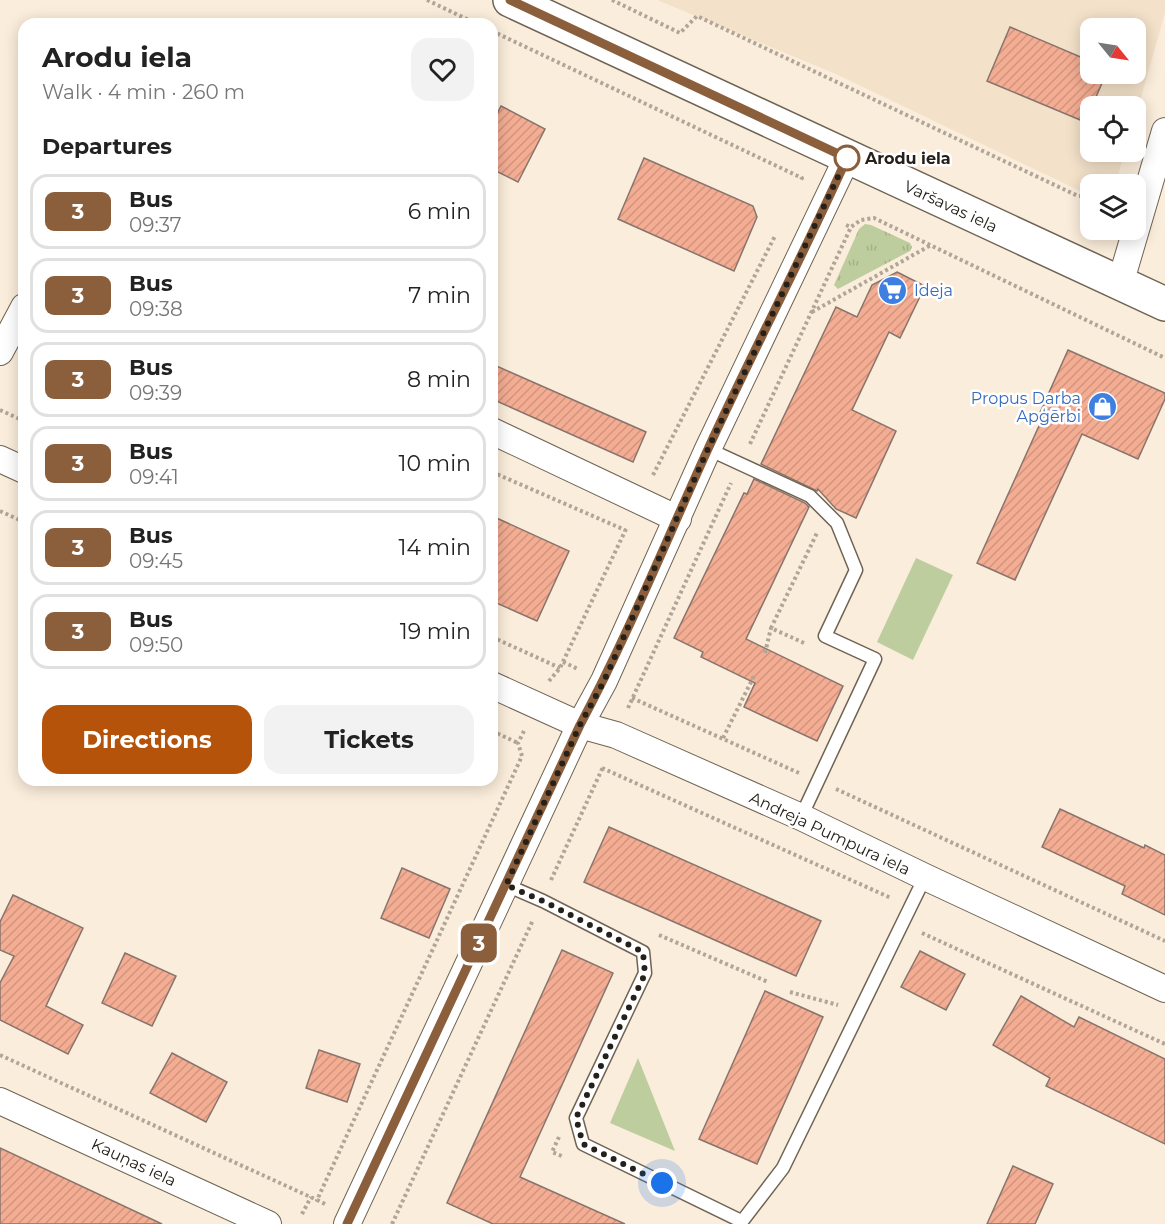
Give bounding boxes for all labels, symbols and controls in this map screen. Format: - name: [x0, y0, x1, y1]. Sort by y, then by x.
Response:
- north arrow: [1080, 18, 1146, 84]
- map controls: [1080, 18, 1146, 240]
- button: heart: [411, 38, 474, 101]
- text: Arodu iela: [42, 40, 192, 74]
- text: Walk · 4 min · 260 m: [42, 80, 245, 104]
- button: locate: [1080, 96, 1146, 162]
- text: Departures: [42, 133, 172, 160]
- marker: Arodu iela: [834, 145, 860, 171]
- place label: Arodu iela: [864, 149, 951, 168]
- button: layers: [1080, 174, 1146, 240]
- street label: Varšavas iela: [901, 177, 1000, 236]
- text: Bus: [129, 186, 173, 213]
- text: 6 min: [408, 198, 471, 225]
- text: 3: [72, 199, 84, 224]
- text: 09:37: [129, 213, 181, 237]
- text: Bus: [129, 270, 173, 297]
- supermarket icon: Ideja: [877, 274, 909, 306]
- place label: Ideja: [914, 281, 953, 300]
- text: 7 min: [408, 282, 471, 309]
- text: 3: [72, 283, 84, 308]
- text: 09:38: [129, 297, 183, 321]
- text: Bus: [129, 354, 173, 381]
- text: 8 min: [407, 366, 471, 393]
- text: 3: [72, 367, 84, 392]
- text: 09:39: [129, 381, 182, 405]
- place label: Propus Darba Apģērbi: [971, 389, 1081, 426]
- shop icon: Propus Darba Apģērbi: [1086, 391, 1118, 423]
- text: Bus: [129, 438, 173, 465]
- text: 10 min: [399, 450, 471, 477]
- text: 3: [72, 451, 84, 476]
- text: 09:41: [129, 465, 179, 489]
- text: Bus: [129, 522, 173, 549]
- text: 14 min: [399, 534, 471, 561]
- text: 3: [72, 535, 84, 560]
- text: 09:45: [129, 549, 183, 573]
- text: Bus: [129, 606, 173, 633]
- text: 19 min: [400, 618, 471, 645]
- text: 3: [72, 619, 84, 644]
- text: 09:50: [129, 633, 183, 657]
- button: Directions: [42, 705, 252, 774]
- button: Tickets: [264, 705, 474, 774]
- street label: Andreja Pumpura iela: [747, 788, 913, 879]
- line badge: 3: [460, 924, 498, 962]
- text: 3: [473, 931, 485, 956]
- street label: Kauņas iela: [88, 1135, 179, 1191]
- your location: [647, 1168, 677, 1198]

